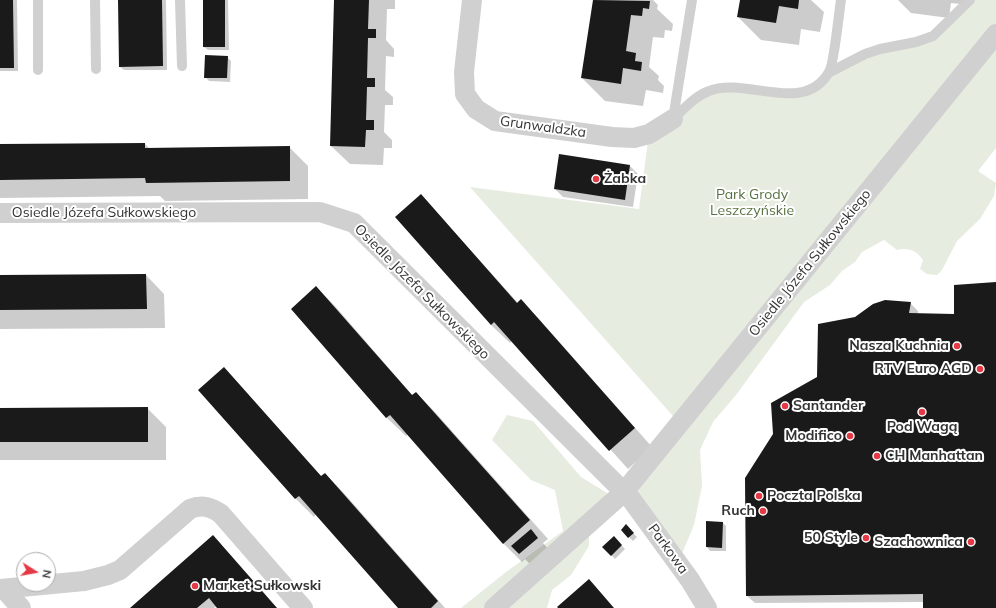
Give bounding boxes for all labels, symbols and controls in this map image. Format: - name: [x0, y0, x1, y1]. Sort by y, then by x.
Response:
- street label: Grunwaldzka: [499, 113, 587, 141]
- place label: Żabka: [604, 171, 646, 187]
- marker: Żabka: [591, 174, 601, 184]
- street label: Osiedle Józefa Sułkowskiego: [745, 186, 875, 340]
- park label: Park Grody Leszczyńskie: [710, 187, 794, 220]
- street label: Osiedle Józefa Sułkowskiego: [12, 205, 196, 221]
- street label: Osiedle Józefa Sułkowskiego: [351, 221, 493, 363]
- place label: Nasza Kuchnia: [849, 338, 949, 354]
- marker: Nasza Kuchnia: [952, 341, 962, 351]
- place label: RTV Euro AGD: [874, 361, 972, 377]
- marker: RTV Euro AGD: [975, 364, 985, 374]
- place label: Santander: [793, 398, 863, 414]
- marker: Santander: [780, 401, 790, 411]
- marker: Pod Wagą: [917, 407, 927, 417]
- place label: Pod Wagą: [887, 419, 957, 435]
- place label: Modifico: [785, 428, 842, 444]
- marker: Modifico: [845, 431, 855, 441]
- place label: CH Manhattan: [885, 448, 983, 464]
- marker: CH Manhattan: [872, 451, 882, 461]
- place label: Poczta Polska: [767, 488, 861, 504]
- marker: Poczta Polska: [754, 491, 764, 501]
- place label: Ruch: [721, 503, 755, 519]
- marker: Ruch: [758, 506, 768, 516]
- street label: Parkowa: [644, 521, 692, 577]
- place label: 50 Style: [804, 530, 858, 546]
- marker: 50 Style: [861, 533, 871, 543]
- place label: Szachownica: [874, 534, 963, 550]
- marker: Szachownica: [966, 537, 976, 547]
- north arrow: [16, 552, 56, 592]
- text: N: [39, 569, 54, 580]
- place label: Market Sułkowski: [203, 578, 321, 594]
- marker: Market Sułkowski: [190, 581, 200, 591]

